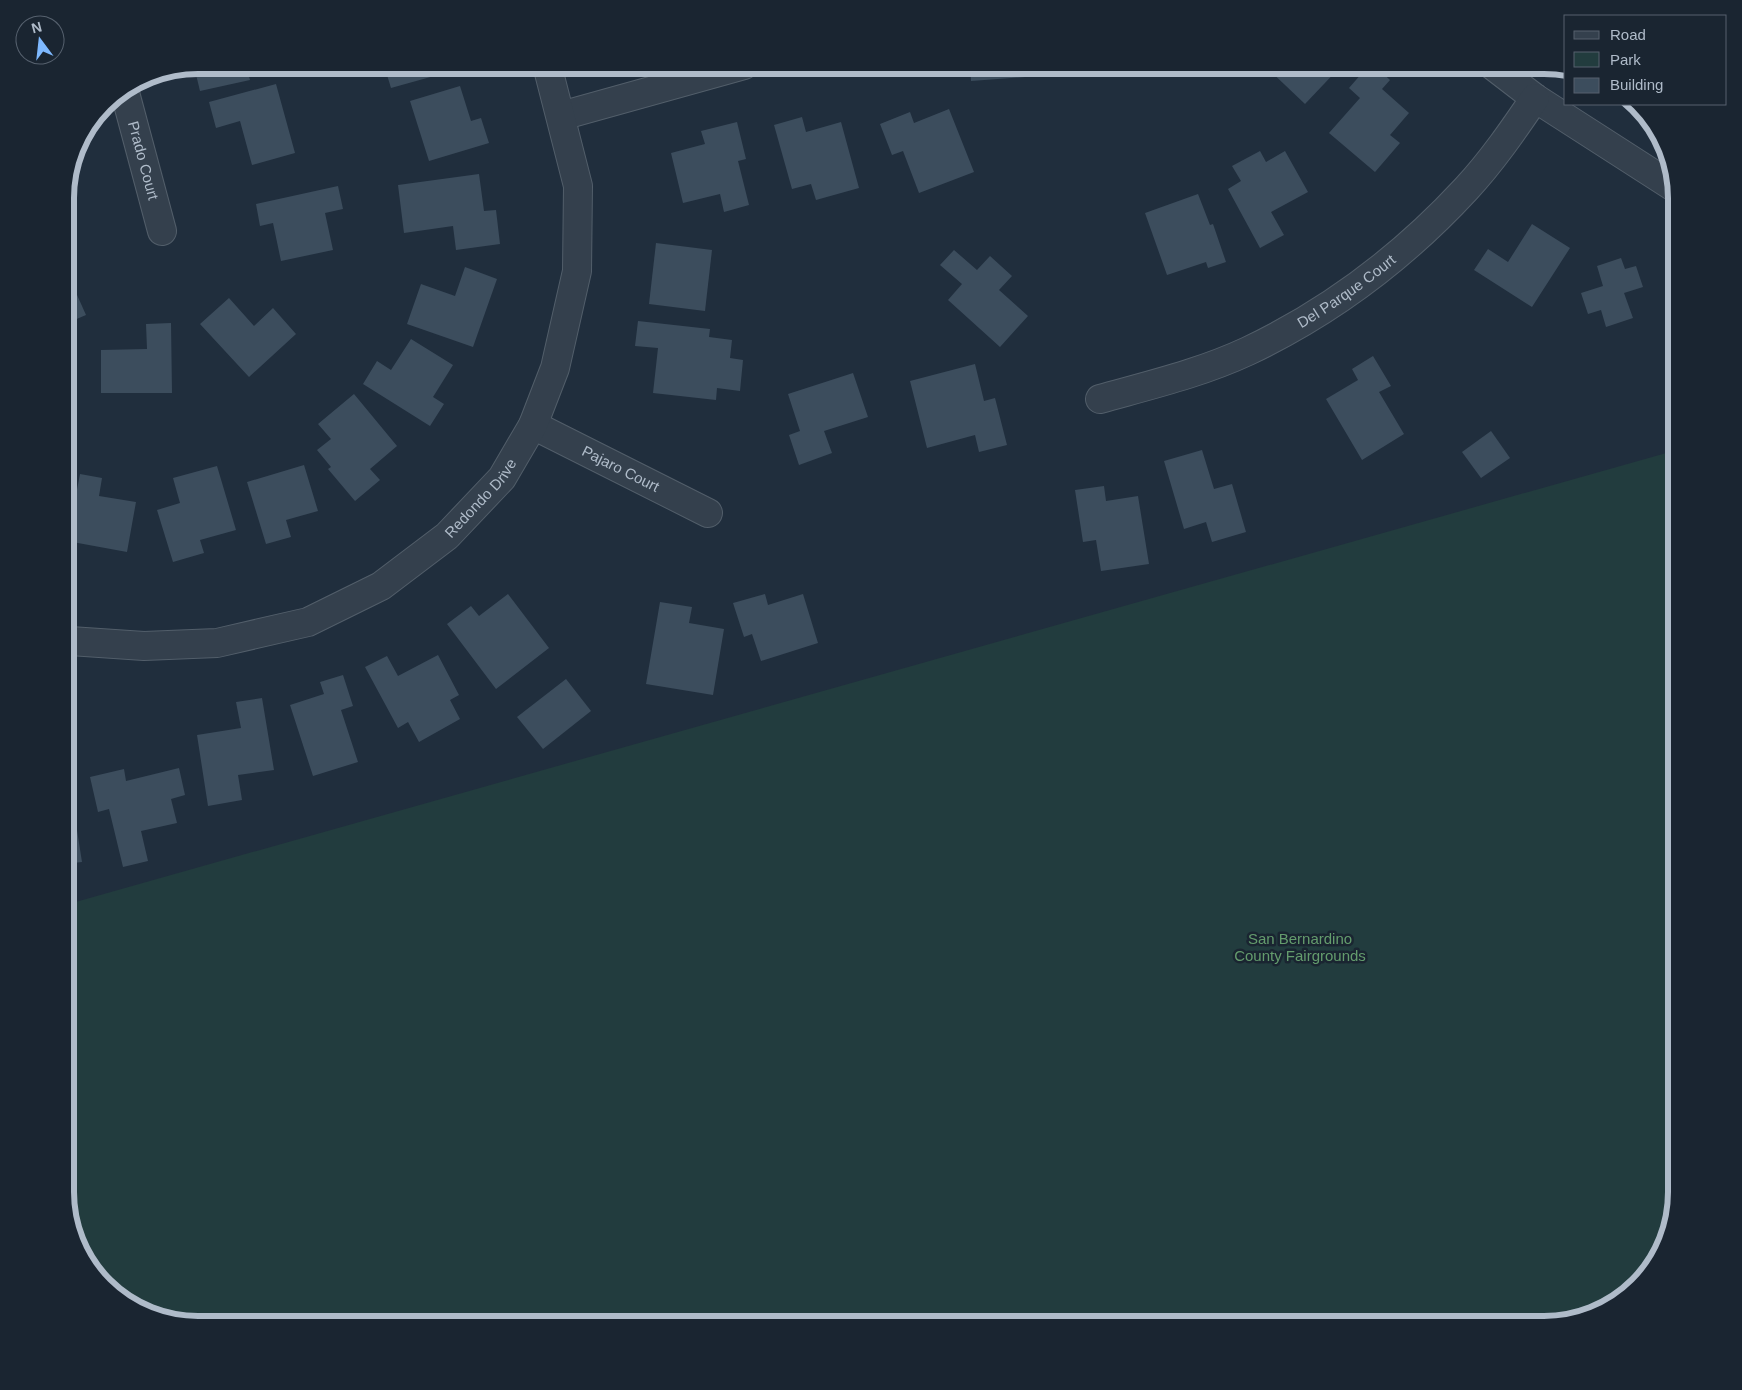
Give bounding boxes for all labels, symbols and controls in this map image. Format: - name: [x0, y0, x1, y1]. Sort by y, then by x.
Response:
- north arrow: [15, 15, 65, 65]
- legend: [1564, 15, 1727, 105]
- text: N: [30, 18, 44, 36]
- text: Road: [1610, 26, 1646, 43]
- text: Park: [1610, 51, 1641, 68]
- text: Building: [1610, 76, 1663, 93]
- street label: Prado Court: [125, 119, 162, 202]
- street label: Del Parque Court: [1294, 250, 1399, 331]
- street label: Pajaro Court: [579, 442, 663, 495]
- street label: Redondo Drive: [441, 455, 519, 541]
- park label: San Bernardino County Fairgrounds: [1234, 930, 1366, 964]

